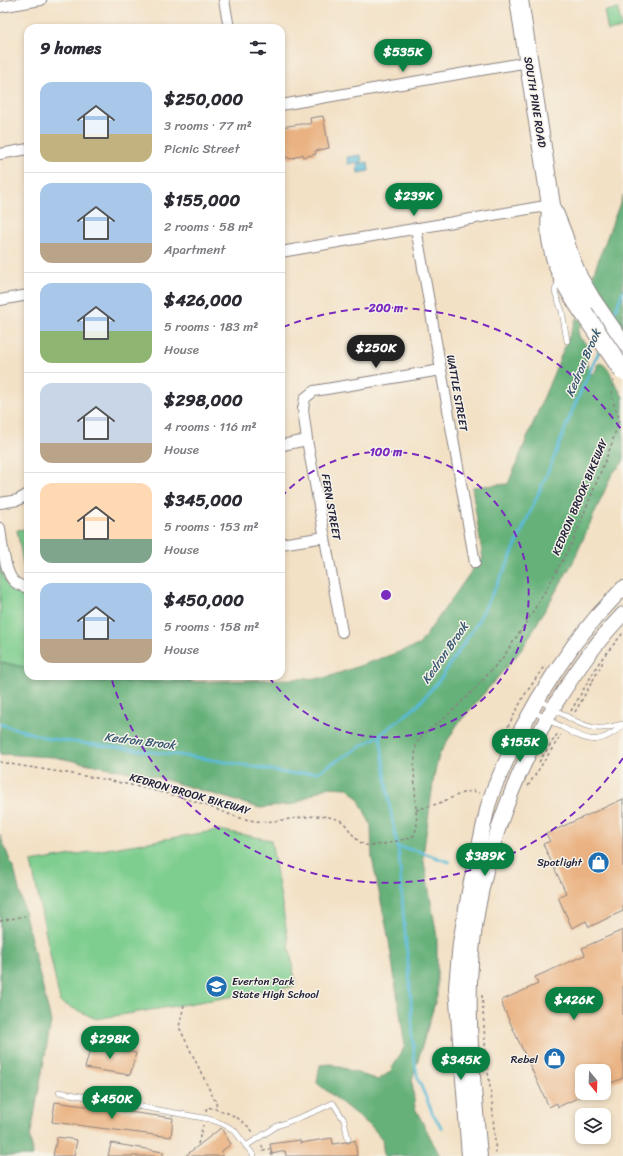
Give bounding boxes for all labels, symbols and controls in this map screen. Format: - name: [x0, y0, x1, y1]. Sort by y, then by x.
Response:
- text: 9 homes: [40, 33, 101, 63]
- icon: filters: [247, 37, 269, 59]
- pin: $535K: [375, 39, 431, 73]
- text: $535K: [383, 40, 423, 63]
- street label: SOUTH PINE ROAD: [518, 55, 552, 149]
- text: $250,000: [164, 84, 243, 114]
- icon: home: [72, 98, 120, 146]
- text: 3 rooms · 77 m²: [164, 114, 252, 137]
- text: Picnic Street: [164, 137, 240, 160]
- pin: $239K: [386, 183, 442, 217]
- text: $239K: [394, 184, 434, 207]
- text: $155,000: [164, 185, 240, 215]
- icon: home: [72, 199, 120, 247]
- text: 2 rooms · 58 m²: [164, 215, 253, 238]
- text: Apartment: [164, 238, 225, 261]
- text: $426,000: [164, 285, 242, 315]
- text: 200 m: [368, 297, 404, 319]
- icon: home: [72, 299, 120, 347]
- text: 5 rooms · 183 m²: [164, 315, 258, 338]
- water label: Kedron Brook: [559, 324, 608, 400]
- pin: $250K: [348, 335, 404, 369]
- text: $250K: [356, 336, 396, 359]
- text: House: [164, 338, 199, 361]
- street label: WATTLE STREET: [441, 353, 473, 434]
- text: $298,000: [164, 385, 243, 415]
- icon: home: [72, 399, 120, 447]
- text: 4 rooms · 116 m²: [164, 415, 257, 438]
- street label: KEDRON BROOK BIKEWAY: [547, 435, 614, 558]
- text: House: [164, 438, 199, 461]
- text: 100 m: [370, 441, 403, 463]
- street label: FERN STREET: [316, 472, 346, 543]
- text: $345,000: [164, 485, 243, 515]
- icon: home: [72, 499, 120, 547]
- text: 5 rooms · 153 m²: [164, 515, 259, 538]
- text: House: [164, 538, 199, 561]
- text: $450,000: [164, 585, 244, 615]
- centre of rings: [379, 588, 393, 602]
- icon: home: [72, 599, 120, 647]
- text: 5 rooms · 158 m²: [164, 615, 259, 638]
- water label: Kedron Brook: [416, 616, 475, 689]
- text: House: [164, 638, 199, 661]
- water label: Kedron Brook: [103, 726, 178, 756]
- pin: $155K: [492, 729, 548, 763]
- text: $155K: [501, 730, 539, 753]
- street label: KEDRON BROOK BIKEWAY: [127, 768, 254, 821]
- pin: $389K: [457, 843, 513, 877]
- text: $389K: [465, 844, 505, 867]
- shop icon: Spotlight: [585, 849, 611, 875]
- place label: Spotlight: [537, 853, 583, 872]
- place label: Everton Park State High School: [232, 972, 320, 1004]
- school or university icon: Everton Park State High School: [203, 974, 229, 1000]
- pin: $426K: [546, 987, 602, 1021]
- text: $426K: [554, 988, 594, 1011]
- pin: $298K: [82, 1026, 138, 1060]
- text: $298K: [90, 1027, 130, 1050]
- shop icon: Rebel: [541, 1046, 567, 1072]
- pin: $345K: [433, 1047, 489, 1081]
- text: $345K: [441, 1048, 481, 1071]
- place label: Rebel: [511, 1050, 539, 1069]
- north arrow: [575, 1064, 611, 1100]
- map controls: [575, 1064, 611, 1144]
- pin: $450K: [84, 1086, 140, 1120]
- text: $450K: [92, 1087, 132, 1110]
- button: layers: [575, 1108, 611, 1144]

